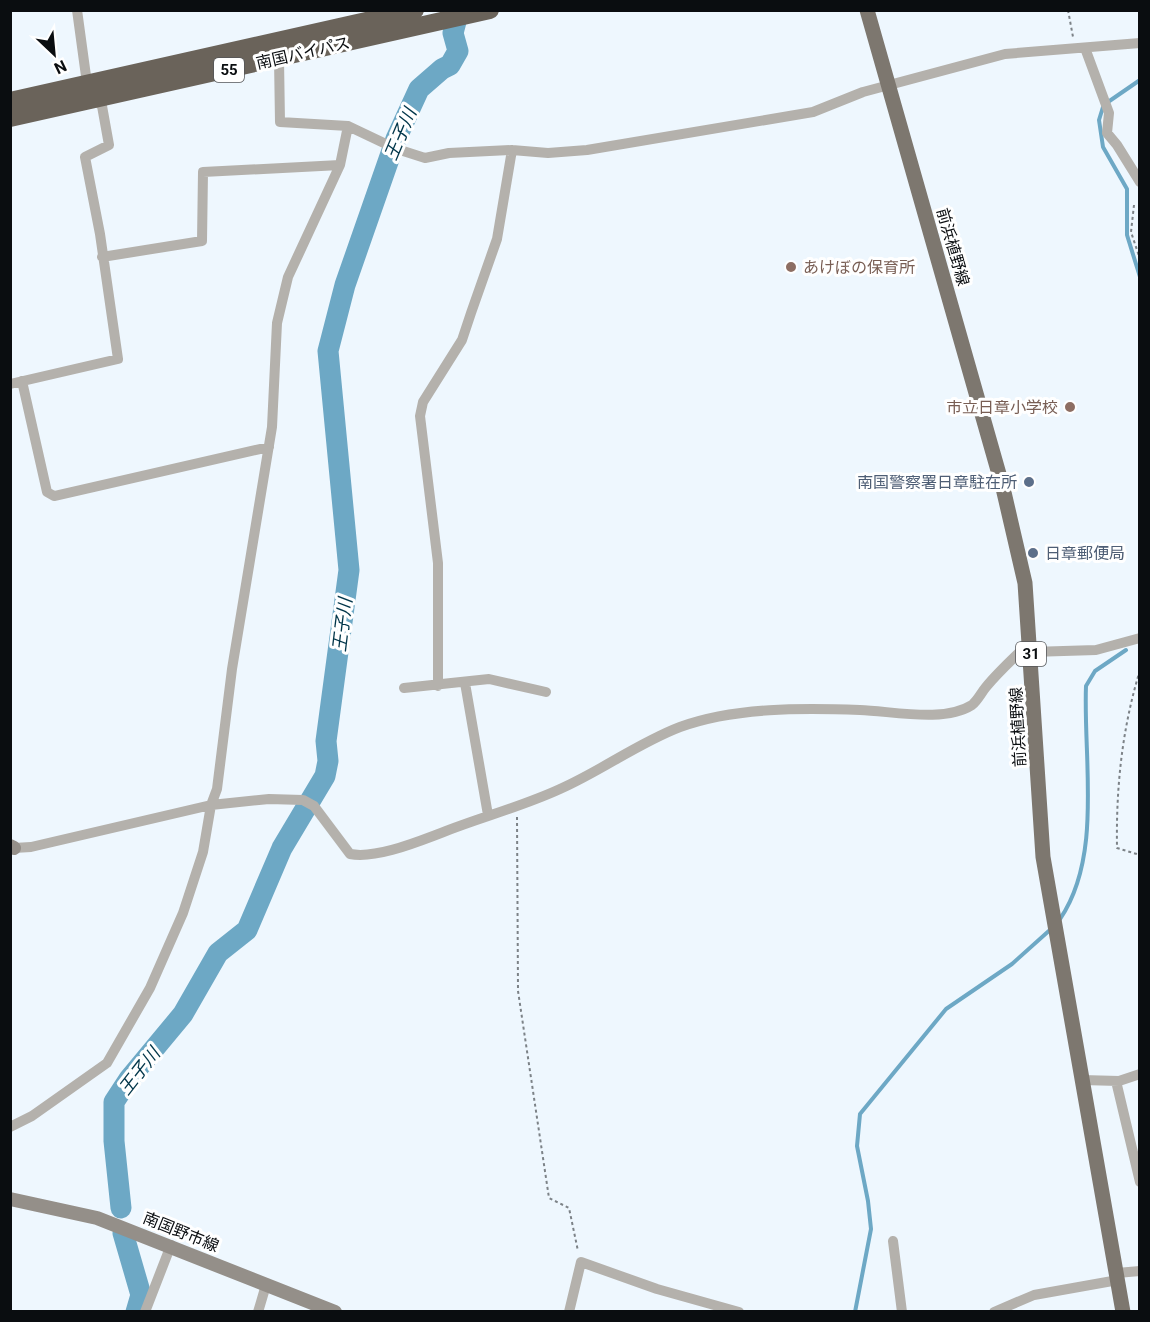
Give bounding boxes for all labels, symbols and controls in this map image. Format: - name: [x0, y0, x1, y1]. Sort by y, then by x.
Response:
- north arrow: [24, 24, 84, 84]
- street label: 南国バイパス: [254, 33, 352, 73]
- text: N: [51, 56, 70, 78]
- road number: 55: [214, 58, 244, 82]
- water label: 王子川: [380, 103, 421, 163]
- street label: 前浜植野線: [933, 206, 973, 288]
- place label: あけぼの保育所: [803, 258, 915, 277]
- marker: あけぼの保育所: [784, 260, 798, 274]
- place label: 市立日章小学校: [946, 398, 1058, 417]
- marker: 市立日章小学校: [1063, 400, 1077, 414]
- place label: 南国警察署日章駐在所: [857, 473, 1017, 492]
- marker: 南国警察署日章駐在所: [1022, 475, 1036, 489]
- place label: 日章郵便局: [1045, 544, 1125, 563]
- marker: 日章郵便局: [1026, 546, 1040, 560]
- water label: 王子川: [328, 595, 356, 653]
- road number: 31: [1016, 642, 1046, 666]
- street label: 前浜植野線: [1006, 687, 1030, 767]
- water label: 王子川: [114, 1042, 165, 1099]
- street label: 南国野市線: [140, 1208, 222, 1256]

